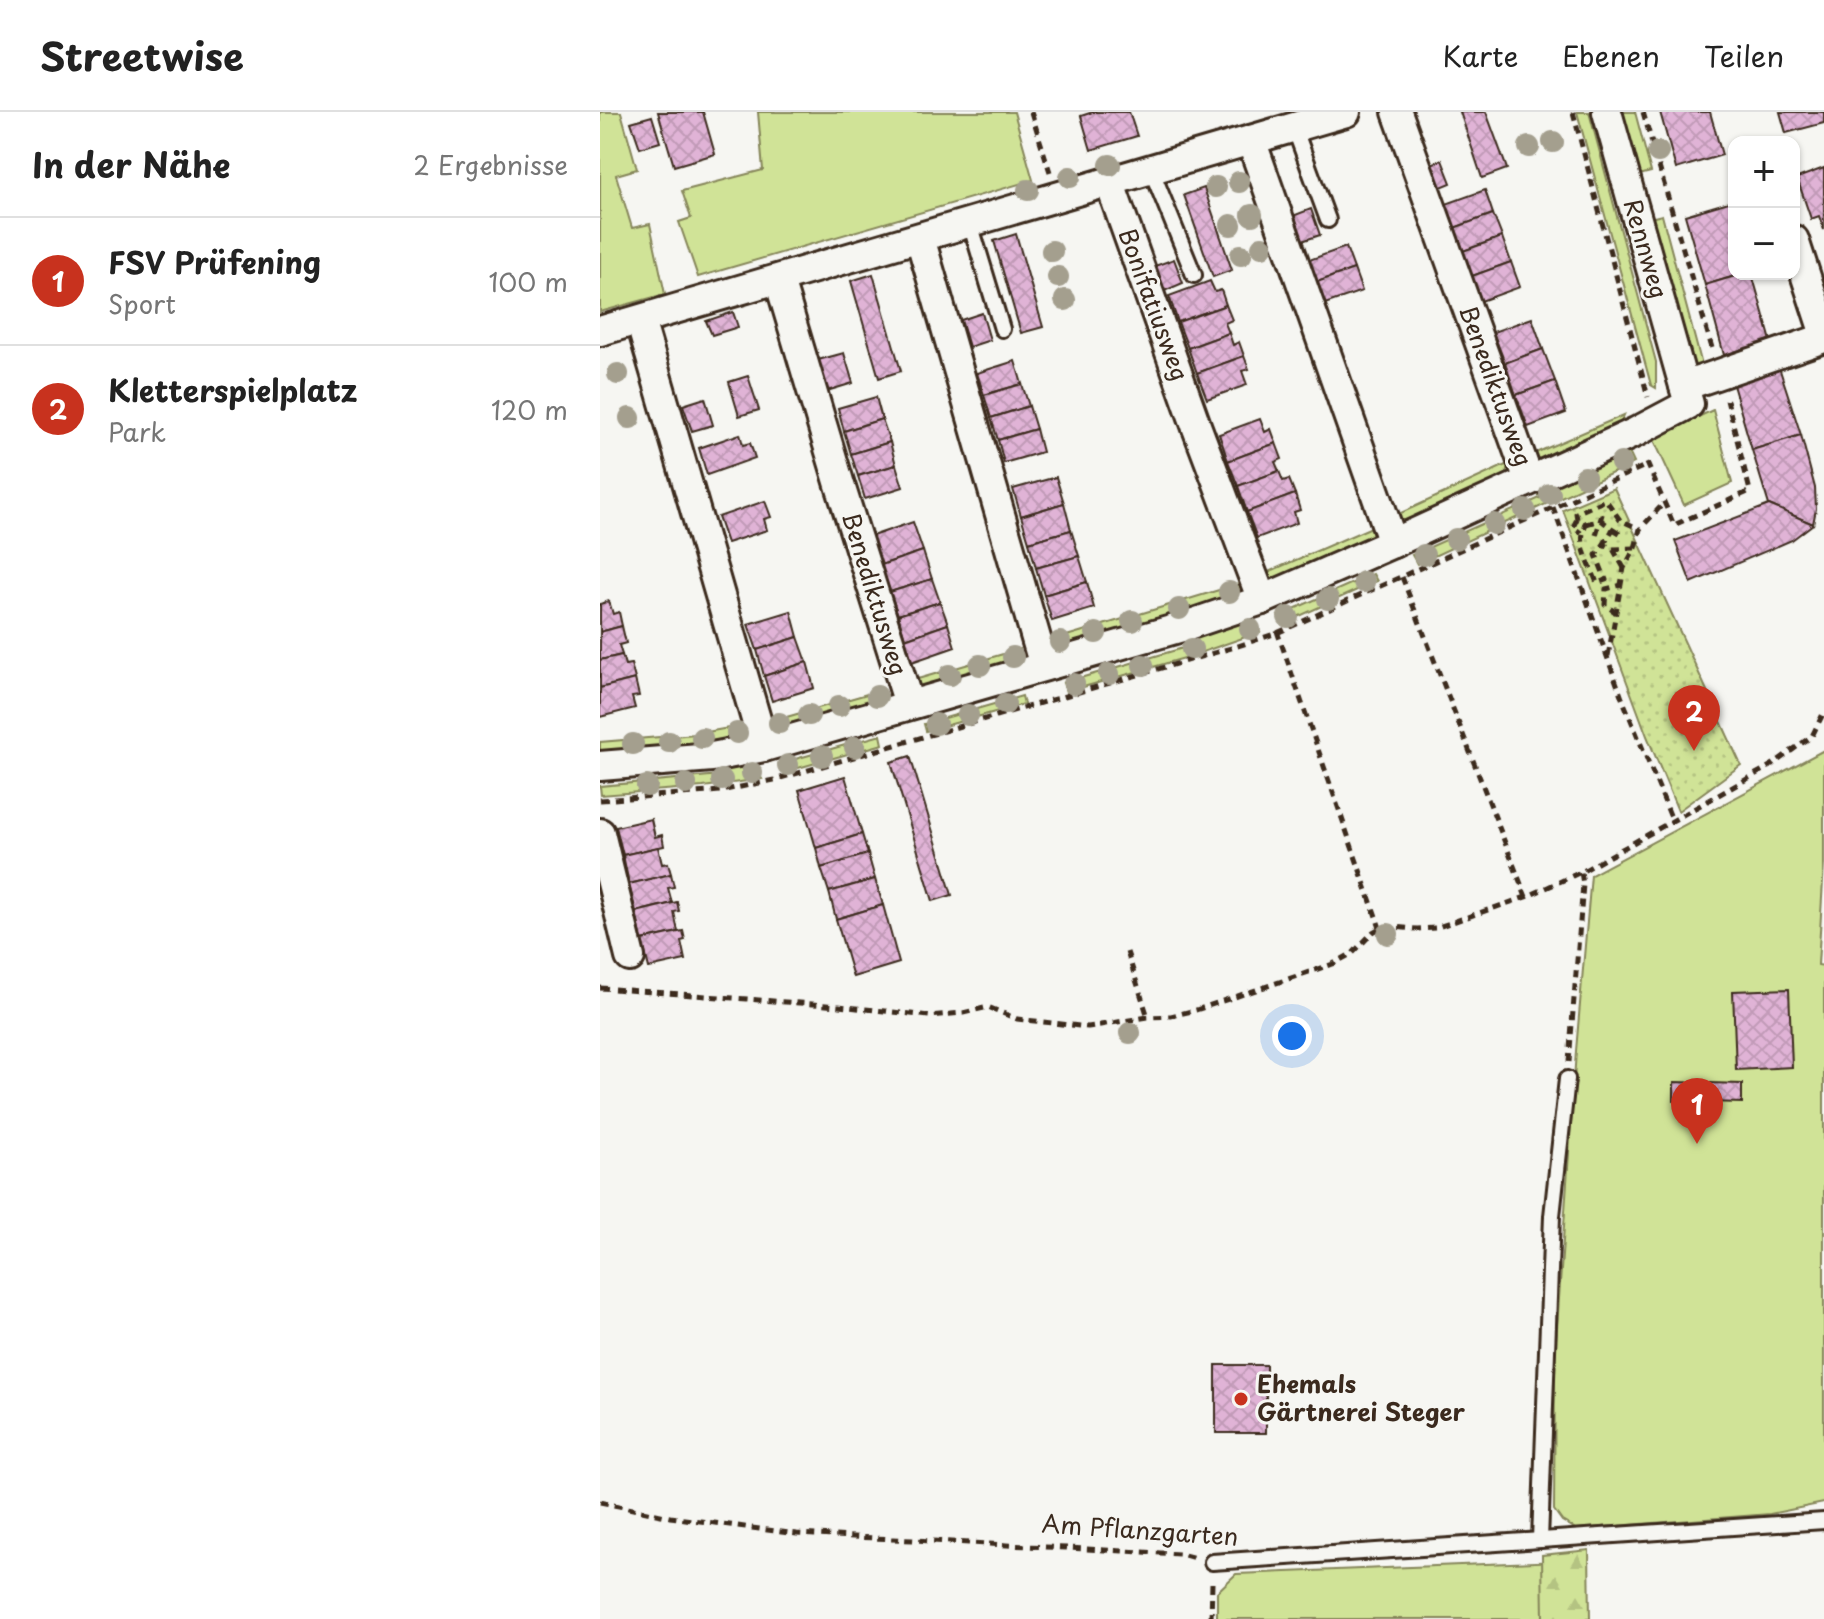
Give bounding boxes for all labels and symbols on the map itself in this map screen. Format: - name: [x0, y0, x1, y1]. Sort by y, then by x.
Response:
- street label: Rennweg: [1615, 194, 1678, 303]
- street label: Bonifatiusweg: [1111, 223, 1199, 386]
- street label: Benediktusweg: [1451, 299, 1543, 471]
- street label: Benediktusweg: [834, 507, 918, 680]
- pin: 2: [1668, 685, 1720, 751]
- your location: [1272, 1016, 1312, 1056]
- pin: 1: [1671, 1078, 1723, 1144]
- place label: Ehemals Gärtnerei Steger: [1257, 1365, 1466, 1429]
- marker: Ehemals Gärtnerei Steger: [1232, 1390, 1250, 1408]
- street label: Am Pflanzgarten: [1041, 1504, 1240, 1554]

